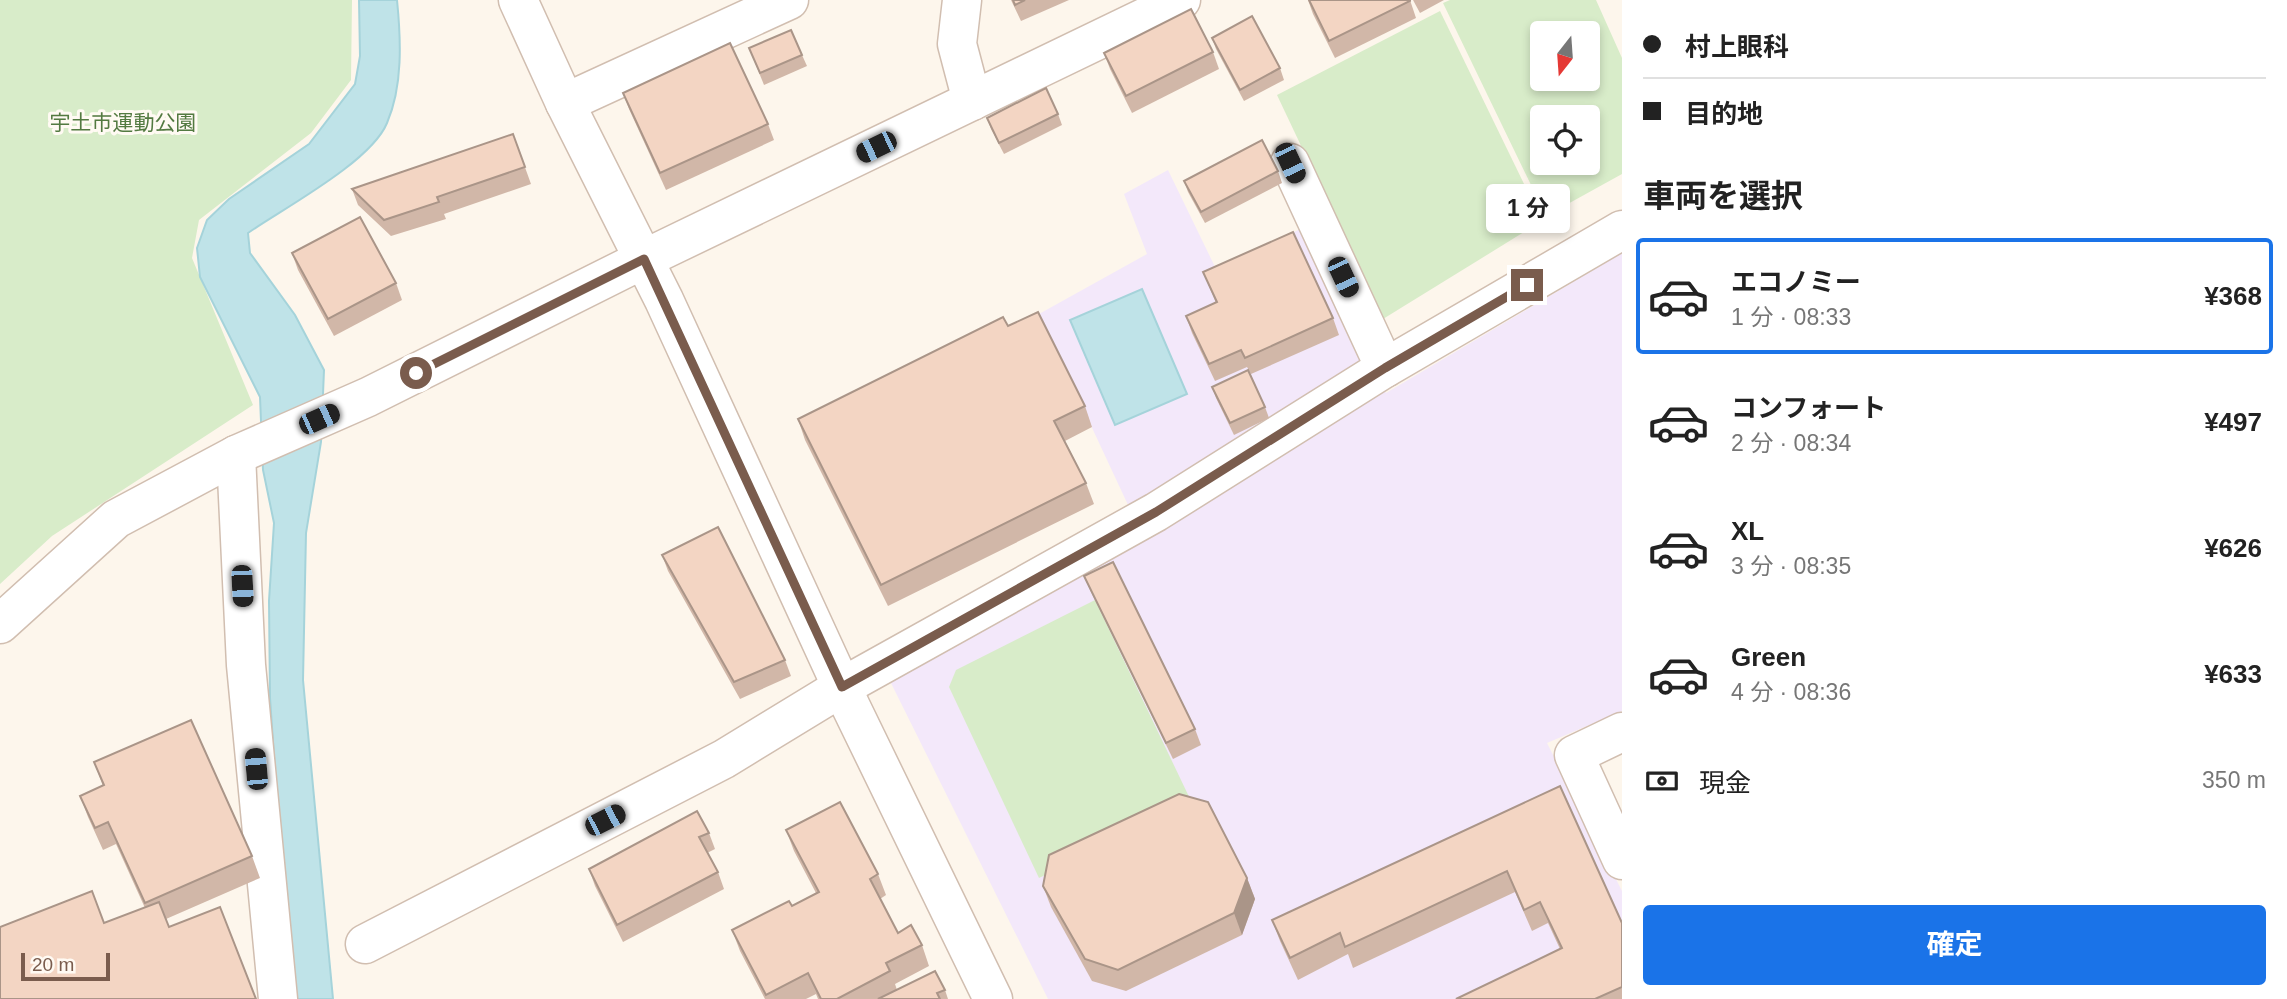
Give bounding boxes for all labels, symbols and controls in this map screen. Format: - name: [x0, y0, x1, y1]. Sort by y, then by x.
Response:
- north arrow: [1530, 21, 1600, 91]
- map controls: [1530, 21, 1600, 175]
- text: 村上眼科: [1685, 32, 1789, 62]
- text: 目的地: [1685, 99, 1763, 129]
- button: locate: [1530, 105, 1600, 175]
- park label: 宇土市運動公園: [50, 111, 197, 134]
- car: [853, 128, 900, 166]
- car: [1272, 140, 1309, 186]
- text: 車両を選択: [1643, 178, 1803, 214]
- callout: 1 分: [1485, 184, 1569, 232]
- text: 1 分: [1507, 195, 1549, 221]
- car: [1325, 254, 1362, 300]
- icon: car: [1647, 265, 1710, 328]
- text: エコノミー: [1731, 267, 1861, 297]
- route end: [1511, 269, 1543, 301]
- text: ¥368: [2204, 281, 2262, 311]
- text: 1 分 · 08:33: [1731, 304, 1851, 330]
- route start: [400, 357, 432, 389]
- icon: car: [1647, 391, 1710, 454]
- text: コンフォート: [1731, 393, 1886, 423]
- car: [296, 401, 343, 437]
- text: ¥497: [2204, 407, 2262, 437]
- text: 2 分 · 08:34: [1731, 430, 1851, 456]
- text: XL: [1731, 516, 1764, 546]
- icon: car: [1647, 517, 1710, 580]
- text: ¥626: [2204, 533, 2262, 563]
- text: 3 分 · 08:35: [1731, 553, 1851, 579]
- car: [231, 564, 254, 608]
- text: Green: [1731, 642, 1806, 672]
- icon: car: [1647, 643, 1710, 706]
- text: ¥633: [2204, 659, 2262, 689]
- text: 4 分 · 08:36: [1731, 679, 1851, 705]
- car: [244, 747, 269, 791]
- icon: cash: [1643, 762, 1681, 800]
- text: 350 m: [2202, 767, 2266, 793]
- text: 現金: [1699, 768, 1751, 798]
- car: [582, 801, 629, 839]
- button: 確定: [1643, 905, 2266, 985]
- scale bar: [21, 950, 110, 982]
- text: 20 m: [32, 954, 74, 975]

